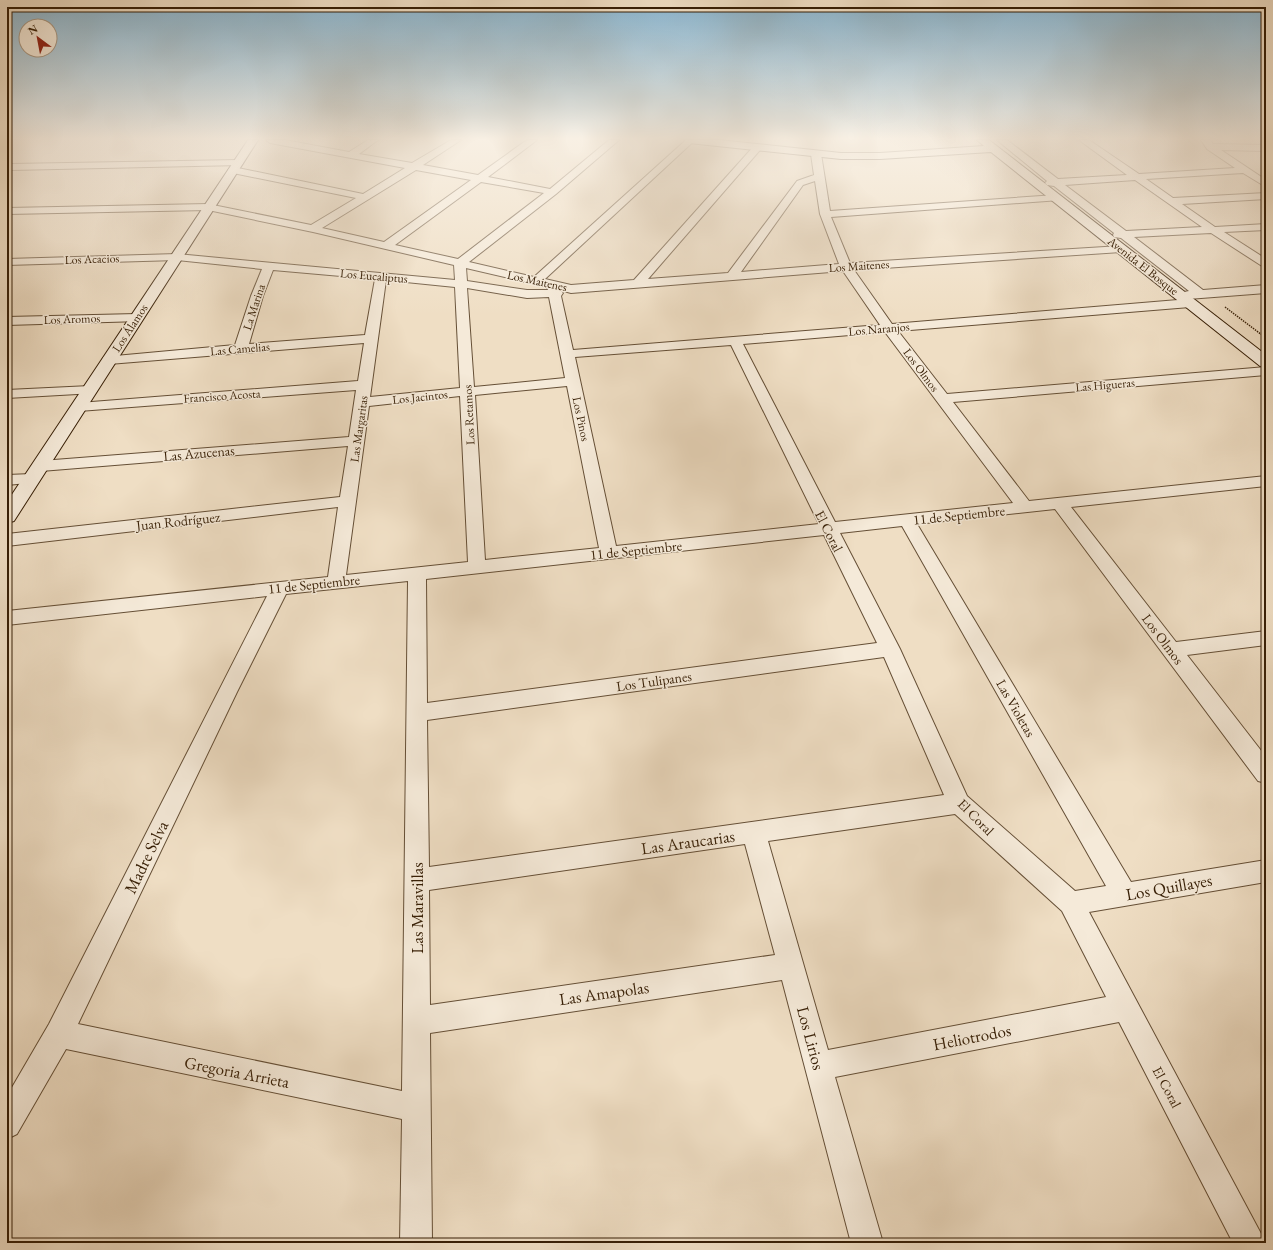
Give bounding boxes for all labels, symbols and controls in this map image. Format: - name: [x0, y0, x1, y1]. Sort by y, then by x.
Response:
- north arrow: [18, 18, 58, 58]
- text: N: [25, 21, 40, 38]
- street label: Avenida El Bosque: [1103, 233, 1182, 299]
- street label: Los Acacios: [64, 250, 120, 268]
- street label: Los Maitenes: [828, 256, 890, 276]
- street label: Los Eucaliptus: [340, 265, 409, 287]
- street label: Los Maitenes: [506, 267, 569, 295]
- street label: La Marina: [239, 282, 269, 332]
- street label: Los Álamos: [108, 301, 152, 355]
- street label: Los Aromos: [43, 310, 101, 328]
- street label: Los Naranjos: [848, 318, 910, 340]
- street label: Las Camelias: [209, 338, 271, 360]
- street label: Los Olmos: [899, 345, 943, 395]
- street label: Las Higueras: [1075, 374, 1136, 396]
- street label: Los Retamos: [459, 384, 479, 445]
- street label: Francisco Acosta: [183, 385, 261, 407]
- street label: Los Jacintos: [391, 386, 449, 408]
- street label: Las Margaritas: [346, 395, 372, 463]
- street label: Los Pinos: [569, 395, 594, 443]
- street label: Las Azucenas: [163, 441, 236, 465]
- street label: 11 de Septiembre: [912, 501, 1006, 529]
- street label: El Coral: [811, 507, 847, 555]
- street label: Juan Rodríguez: [134, 508, 222, 534]
- street label: 11 de Septiembre: [589, 536, 683, 564]
- street label: 11 de Septiembre: [267, 570, 361, 598]
- street label: Los Olmos: [1138, 610, 1188, 668]
- street label: Los Tulipanes: [615, 667, 693, 695]
- street label: Las Violetas: [992, 676, 1040, 740]
- street label: El Coral: [954, 795, 999, 840]
- street label: Madre Selva: [119, 817, 173, 897]
- street label: Las Araucarias: [640, 825, 736, 859]
- street label: Las Maravillas: [406, 862, 428, 954]
- street label: Los Quillayes: [1124, 869, 1214, 905]
- street label: Las Amapolas: [558, 976, 650, 1010]
- street label: Los Lirios: [792, 1004, 830, 1072]
- street label: Heliotrodos: [931, 1019, 1013, 1055]
- street label: Gregoria Arrieta: [183, 1051, 292, 1093]
- street label: El Coral: [1149, 1063, 1186, 1111]

